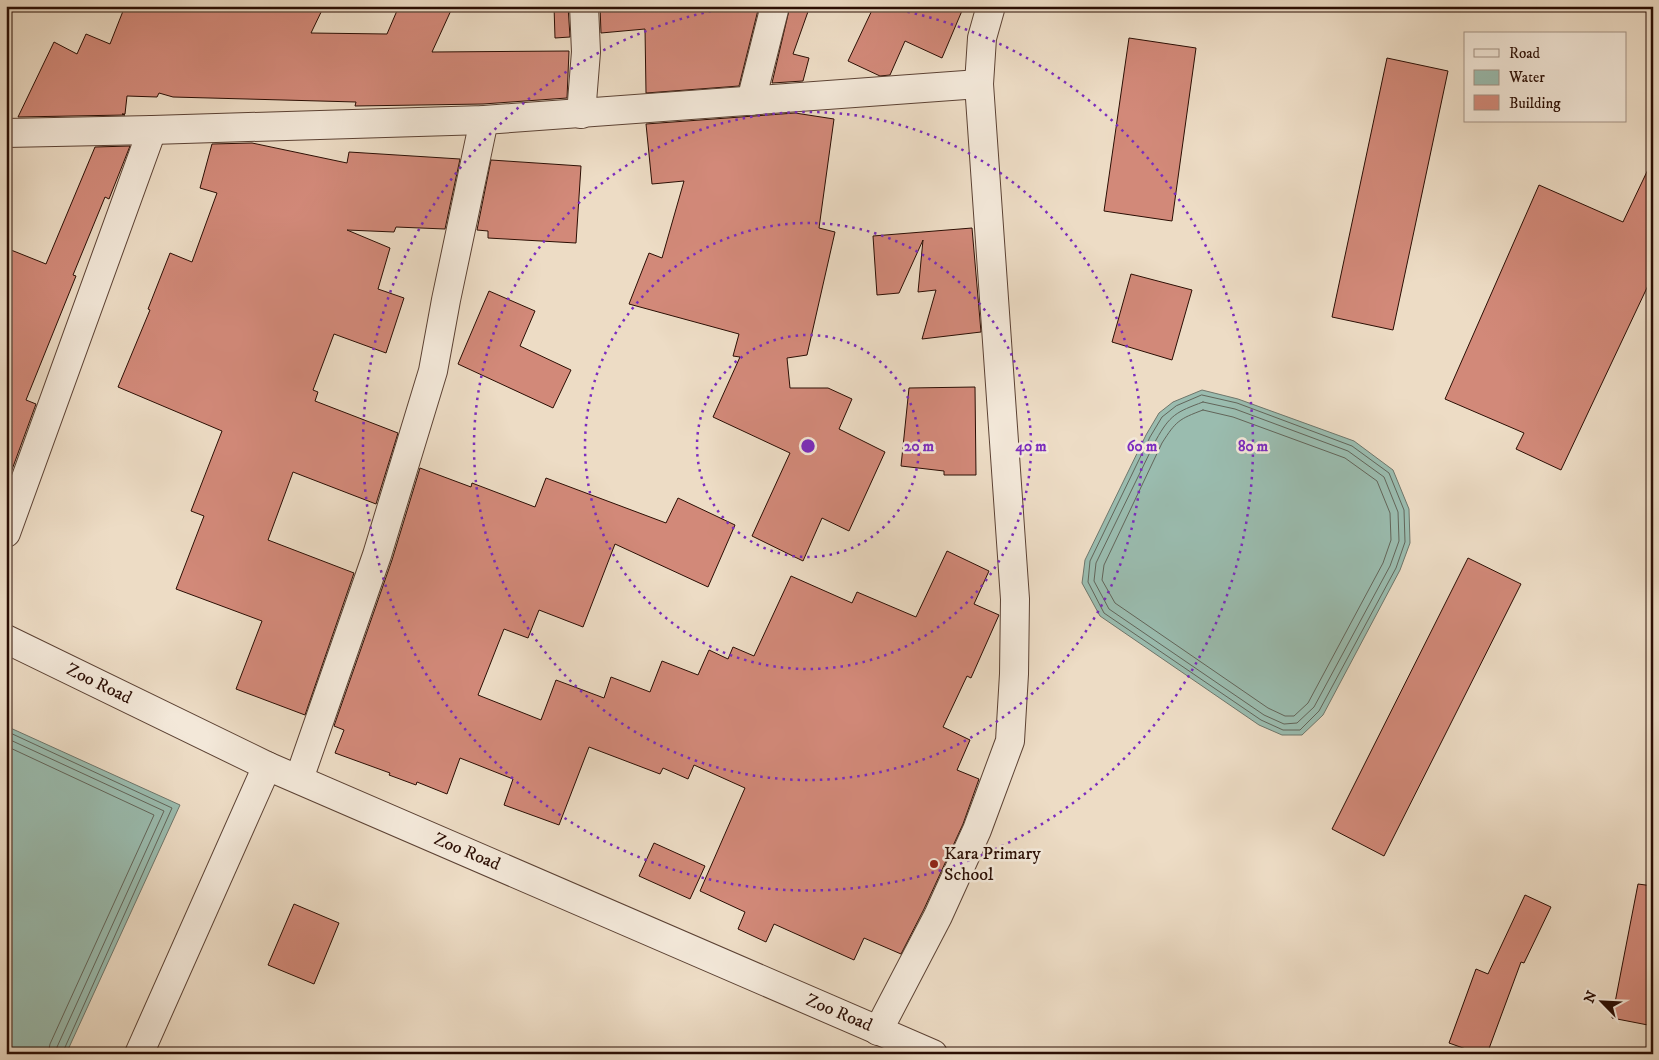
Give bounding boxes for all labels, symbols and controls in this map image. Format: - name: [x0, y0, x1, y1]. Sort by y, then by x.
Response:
- legend: [1464, 32, 1626, 122]
- text: Road: [1509, 44, 1541, 63]
- text: Water: [1508, 68, 1545, 87]
- text: Building: [1509, 94, 1561, 113]
- centre of rings: [799, 437, 817, 455]
- text: 20 m: [904, 437, 935, 456]
- text: 40 m: [1014, 437, 1047, 456]
- text: 60 m: [1127, 437, 1158, 456]
- text: 80 m: [1238, 437, 1269, 456]
- street label: Zoo Road: [63, 659, 135, 709]
- street label: Zoo Road: [430, 828, 504, 876]
- place label: Kara Primary School: [944, 843, 1041, 886]
- marker: Kara Primary School: [928, 858, 940, 870]
- north arrow: [1576, 978, 1626, 1028]
- text: N: [1580, 988, 1602, 1006]
- street label: Zoo Road: [802, 989, 876, 1037]

